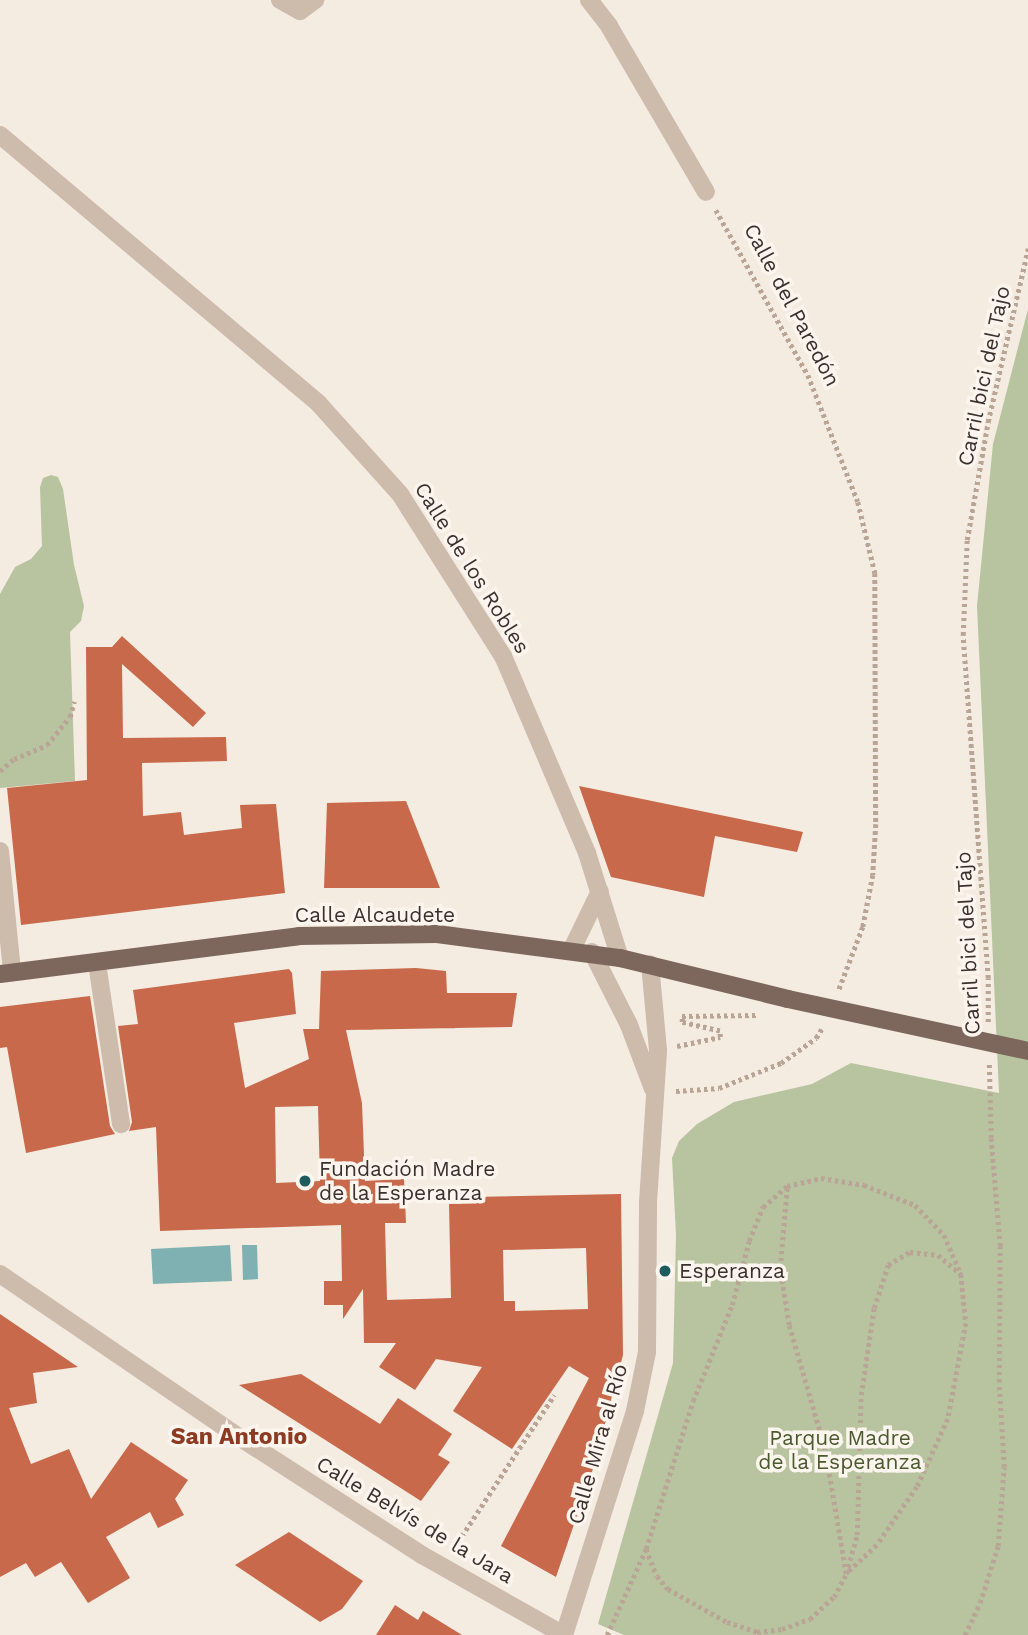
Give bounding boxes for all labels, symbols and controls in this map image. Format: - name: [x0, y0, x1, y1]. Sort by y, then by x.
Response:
- street label: Calle del Paredón: [738, 219, 846, 391]
- street label: Carril bici del Tajo: [952, 283, 1016, 469]
- street label: Calle de los Robles: [409, 478, 535, 658]
- street label: Carril bici del Tajo: [951, 850, 985, 1036]
- street label: Calle Alcaudete: [294, 902, 456, 928]
- place label: Fundación Madre de la Esperanza: [319, 1156, 495, 1206]
- marker: Fundación Madre de la Esperanza: [297, 1173, 313, 1189]
- place label: Esperanza: [679, 1258, 785, 1284]
- marker: Esperanza: [657, 1263, 673, 1279]
- street label: Calle Mira al Río: [563, 1360, 633, 1528]
- district label: San Antonio: [170, 1423, 308, 1451]
- park label: Parque Madre de la Esperanza: [758, 1425, 922, 1475]
- street label: Calle Belvís de la Jara: [311, 1451, 519, 1589]

